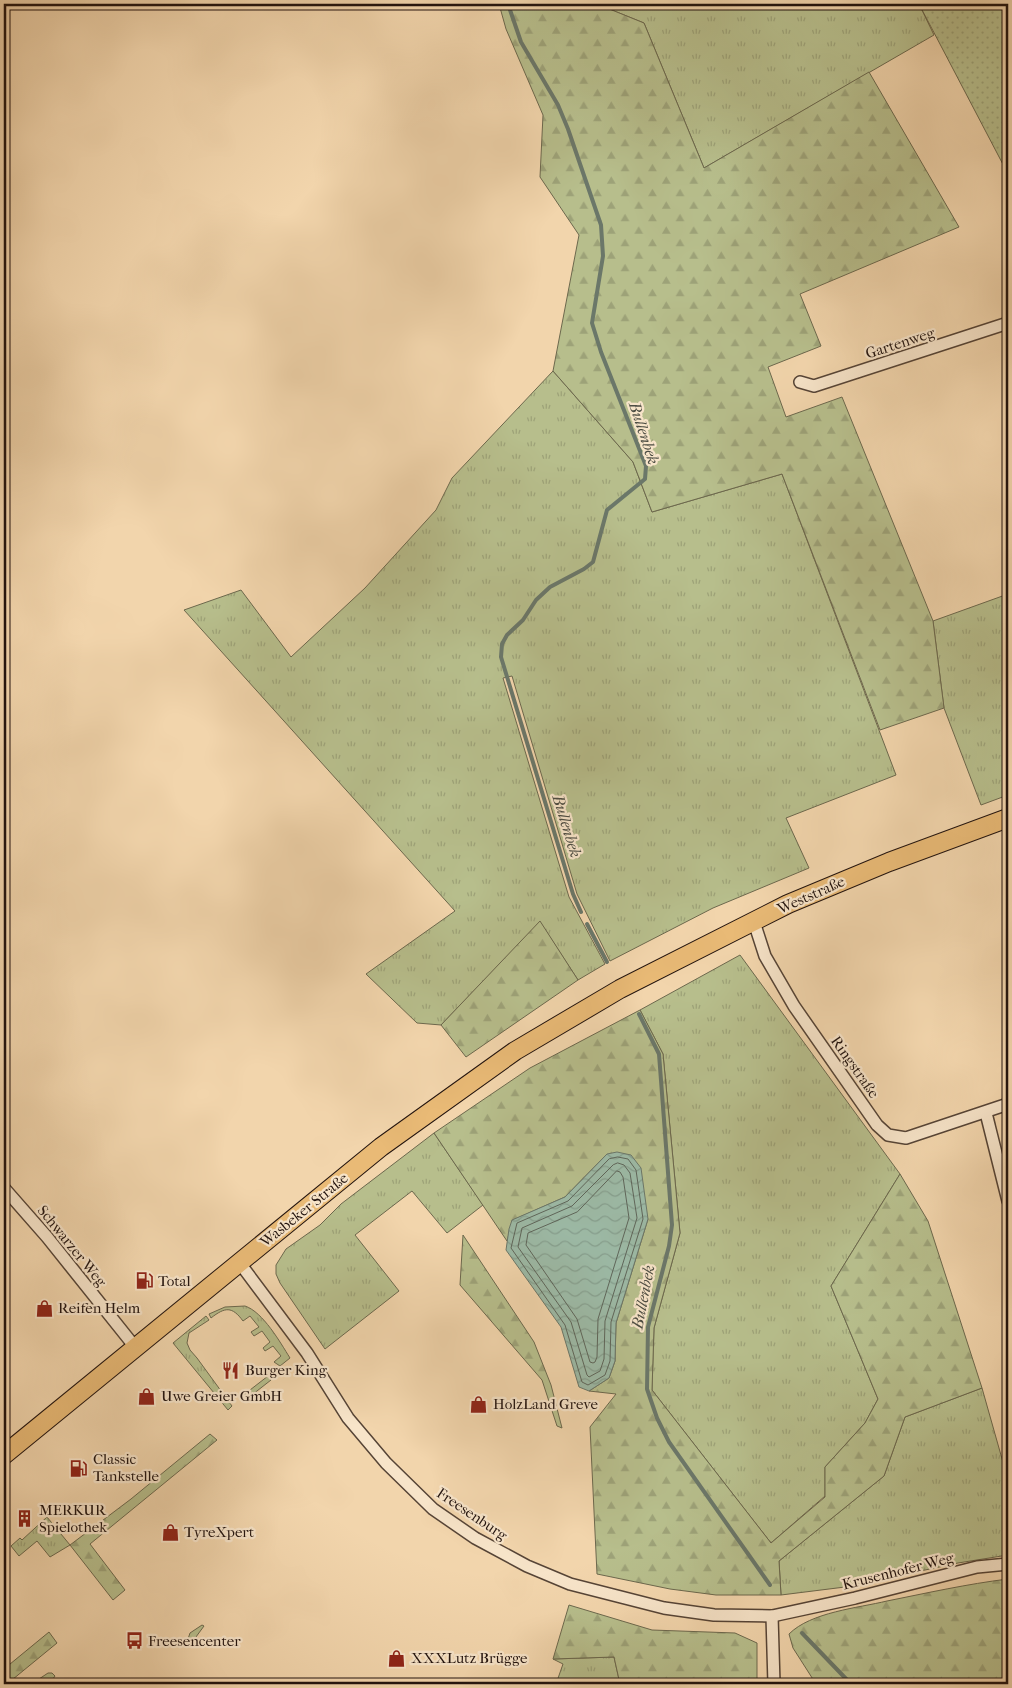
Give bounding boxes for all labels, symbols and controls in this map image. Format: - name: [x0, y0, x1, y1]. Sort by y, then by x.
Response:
- street label: Gartenweg: [863, 323, 938, 363]
- water label: Bullenbek: [625, 398, 663, 467]
- water label: Bullenbek: [548, 791, 586, 860]
- street label: Weststraße: [774, 872, 848, 918]
- street label: Ringstraße: [827, 1032, 883, 1102]
- street label: Wasbeker Straße: [256, 1169, 352, 1252]
- street label: Schwarzer Weg: [34, 1202, 111, 1291]
- water label: Bullenbek: [627, 1263, 659, 1332]
- fuel station icon: Total: [134, 1271, 154, 1291]
- place label: Total: [158, 1272, 191, 1290]
- shop icon: Reifen Helm: [34, 1298, 54, 1318]
- place label: Reifen Helm: [58, 1299, 141, 1317]
- restaurant icon: Burger King: [221, 1360, 241, 1380]
- place label: Burger King: [245, 1361, 328, 1379]
- shop icon: Uwe Greier GmbH: [137, 1386, 157, 1406]
- place label: Uwe Greier GmbH: [161, 1387, 282, 1405]
- shop icon: HolzLand Greve: [469, 1394, 489, 1414]
- place label: HolzLand Greve: [493, 1395, 598, 1413]
- place label: Classic Tankstelle: [93, 1450, 160, 1485]
- fuel station icon: Classic Tankstelle: [69, 1458, 89, 1478]
- street label: Freesenburg: [433, 1484, 512, 1545]
- place label: MERKUR Spielothek: [39, 1501, 107, 1536]
- building icon: MERKUR Spielothek: [15, 1509, 35, 1529]
- shop icon: TyreXpert: [160, 1522, 180, 1542]
- place label: TyreXpert: [184, 1523, 255, 1541]
- street label: Krusenhofer Weg: [840, 1548, 957, 1594]
- bus stop icon: Freesencenter: [124, 1631, 144, 1651]
- place label: Freesencenter: [148, 1632, 241, 1650]
- shop icon: XXXLutz Brügge: [387, 1648, 407, 1668]
- place label: XXXLutz Brügge: [411, 1649, 528, 1667]

